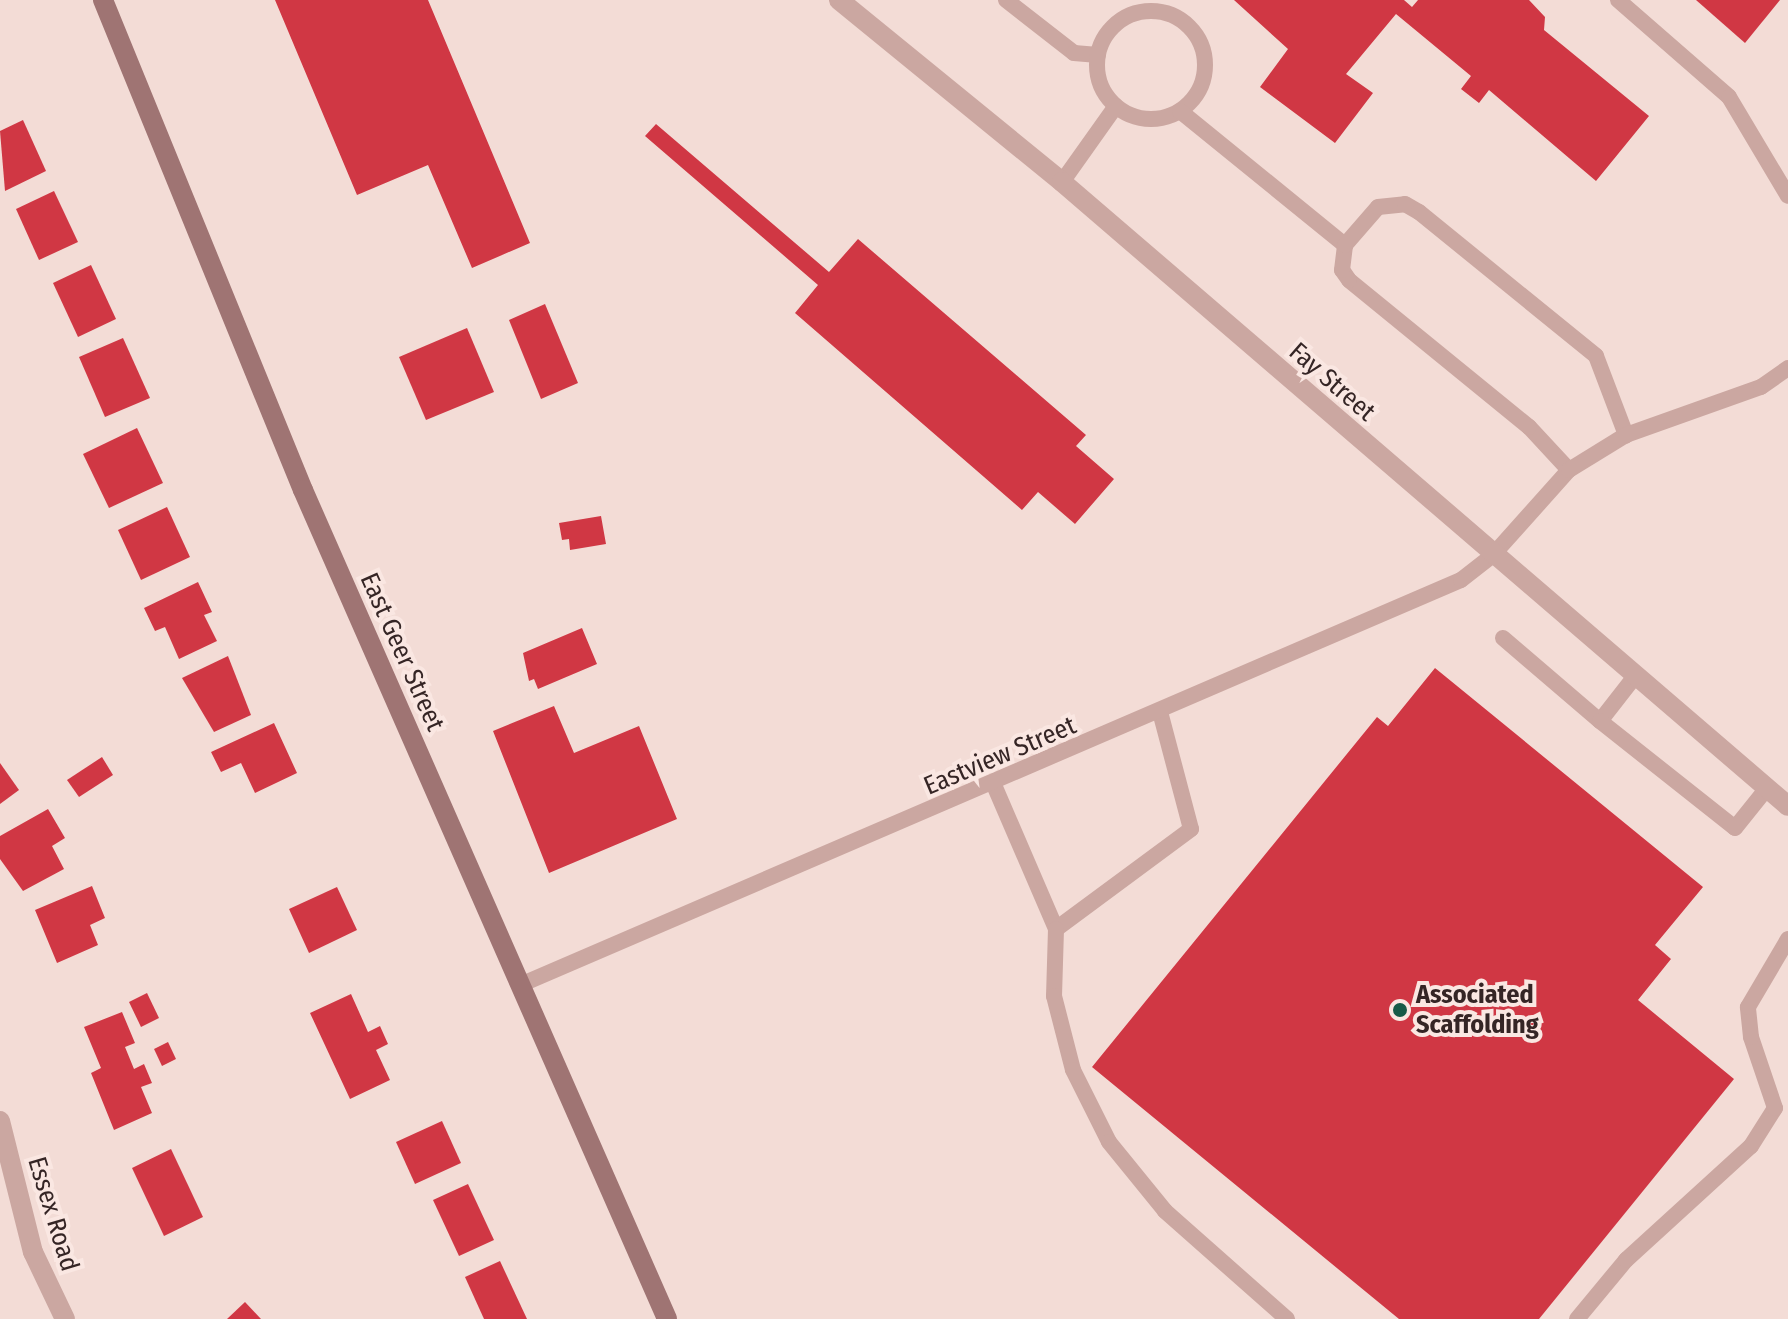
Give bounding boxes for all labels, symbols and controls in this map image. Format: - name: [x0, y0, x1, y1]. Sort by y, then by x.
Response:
- street label: Fay Street: [1283, 336, 1381, 428]
- street label: East Geer Street: [353, 568, 451, 736]
- street label: Eastview Street: [919, 710, 1081, 802]
- place label: Associated Scaffolding: [1416, 979, 1539, 1040]
- marker: Associated Scaffolding: [1391, 1001, 1409, 1019]
- street label: Essex Road: [21, 1153, 85, 1275]

